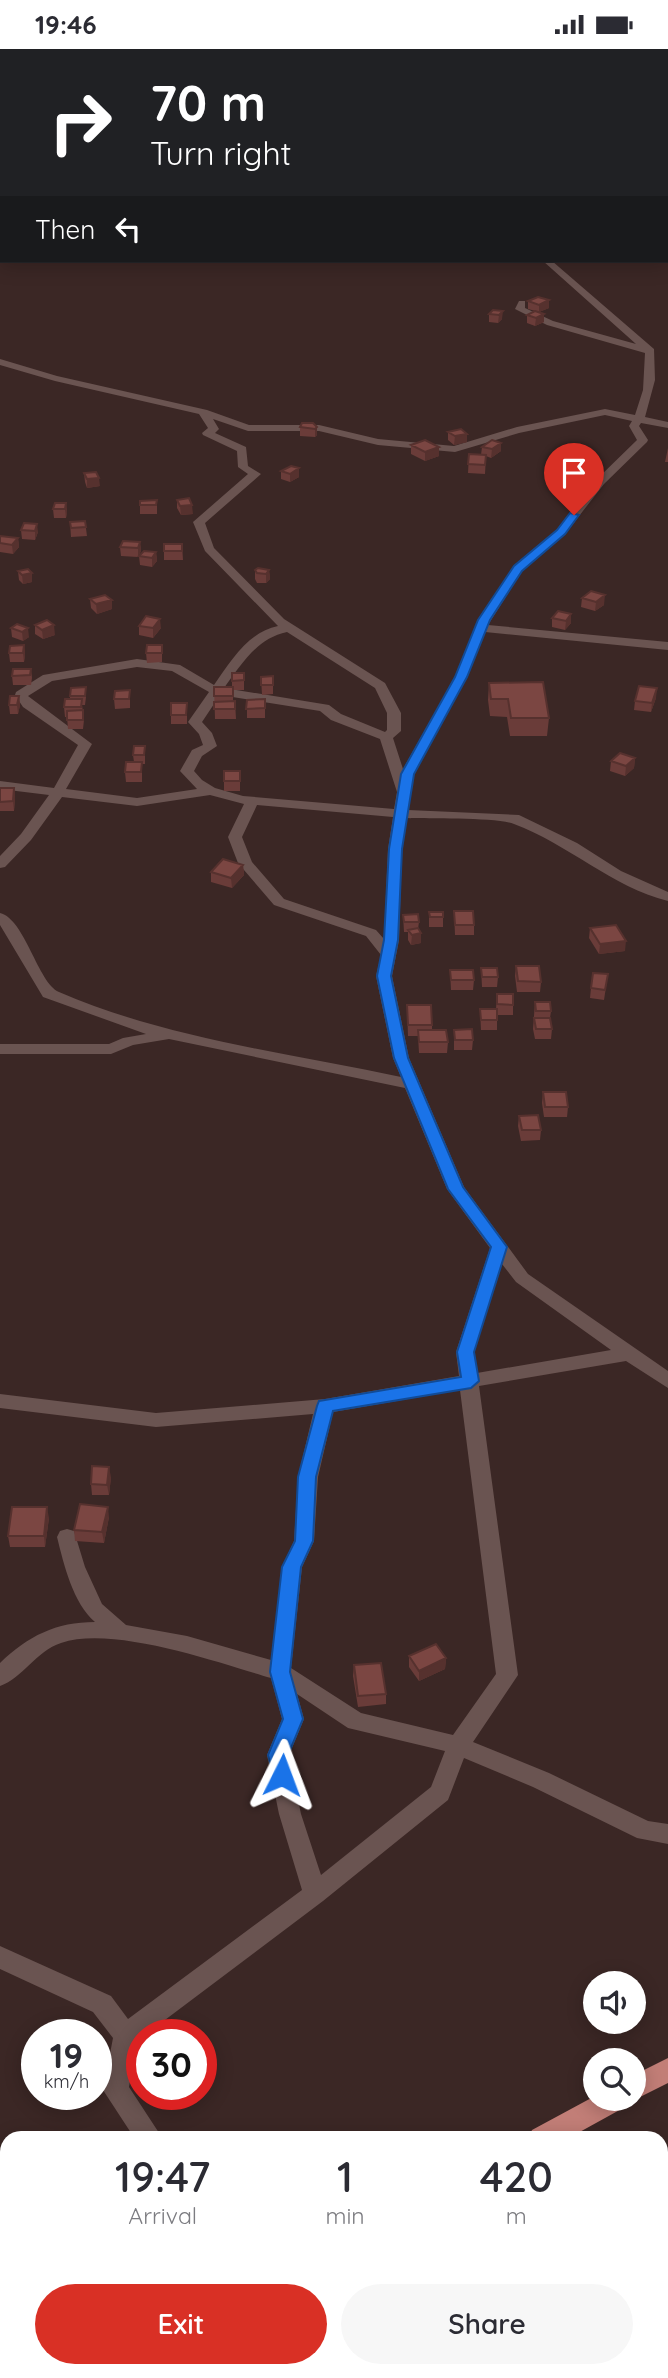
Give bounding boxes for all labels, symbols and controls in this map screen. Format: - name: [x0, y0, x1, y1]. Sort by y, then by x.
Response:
- text: 19:46: [35, 8, 97, 41]
- text: 70 m: [150, 72, 266, 133]
- icon: right: [35, 77, 126, 168]
- text: Turn right: [150, 133, 291, 173]
- icon: left: [109, 210, 147, 248]
- text: Then: [35, 213, 95, 246]
- pin: [544, 443, 604, 515]
- icon: arrive: [555, 454, 593, 492]
- position arrow: [245, 1738, 319, 1812]
- map controls: [583, 1971, 646, 2111]
- button: sound: [583, 1971, 646, 2034]
- speed limit sign: 30: [126, 2019, 217, 2110]
- text: 19: [50, 2033, 83, 2077]
- button: search: [583, 2048, 646, 2111]
- text: km/h: [44, 2070, 89, 2093]
- text: 19:47: [115, 2150, 210, 2203]
- text: 1: [337, 2150, 353, 2203]
- text: 420: [480, 2150, 553, 2203]
- text: Arrival: [128, 2201, 197, 2230]
- text: min: [325, 2201, 365, 2230]
- text: m: [506, 2201, 527, 2230]
- button: Exit: [35, 2284, 327, 2364]
- button: Share: [341, 2284, 633, 2364]

